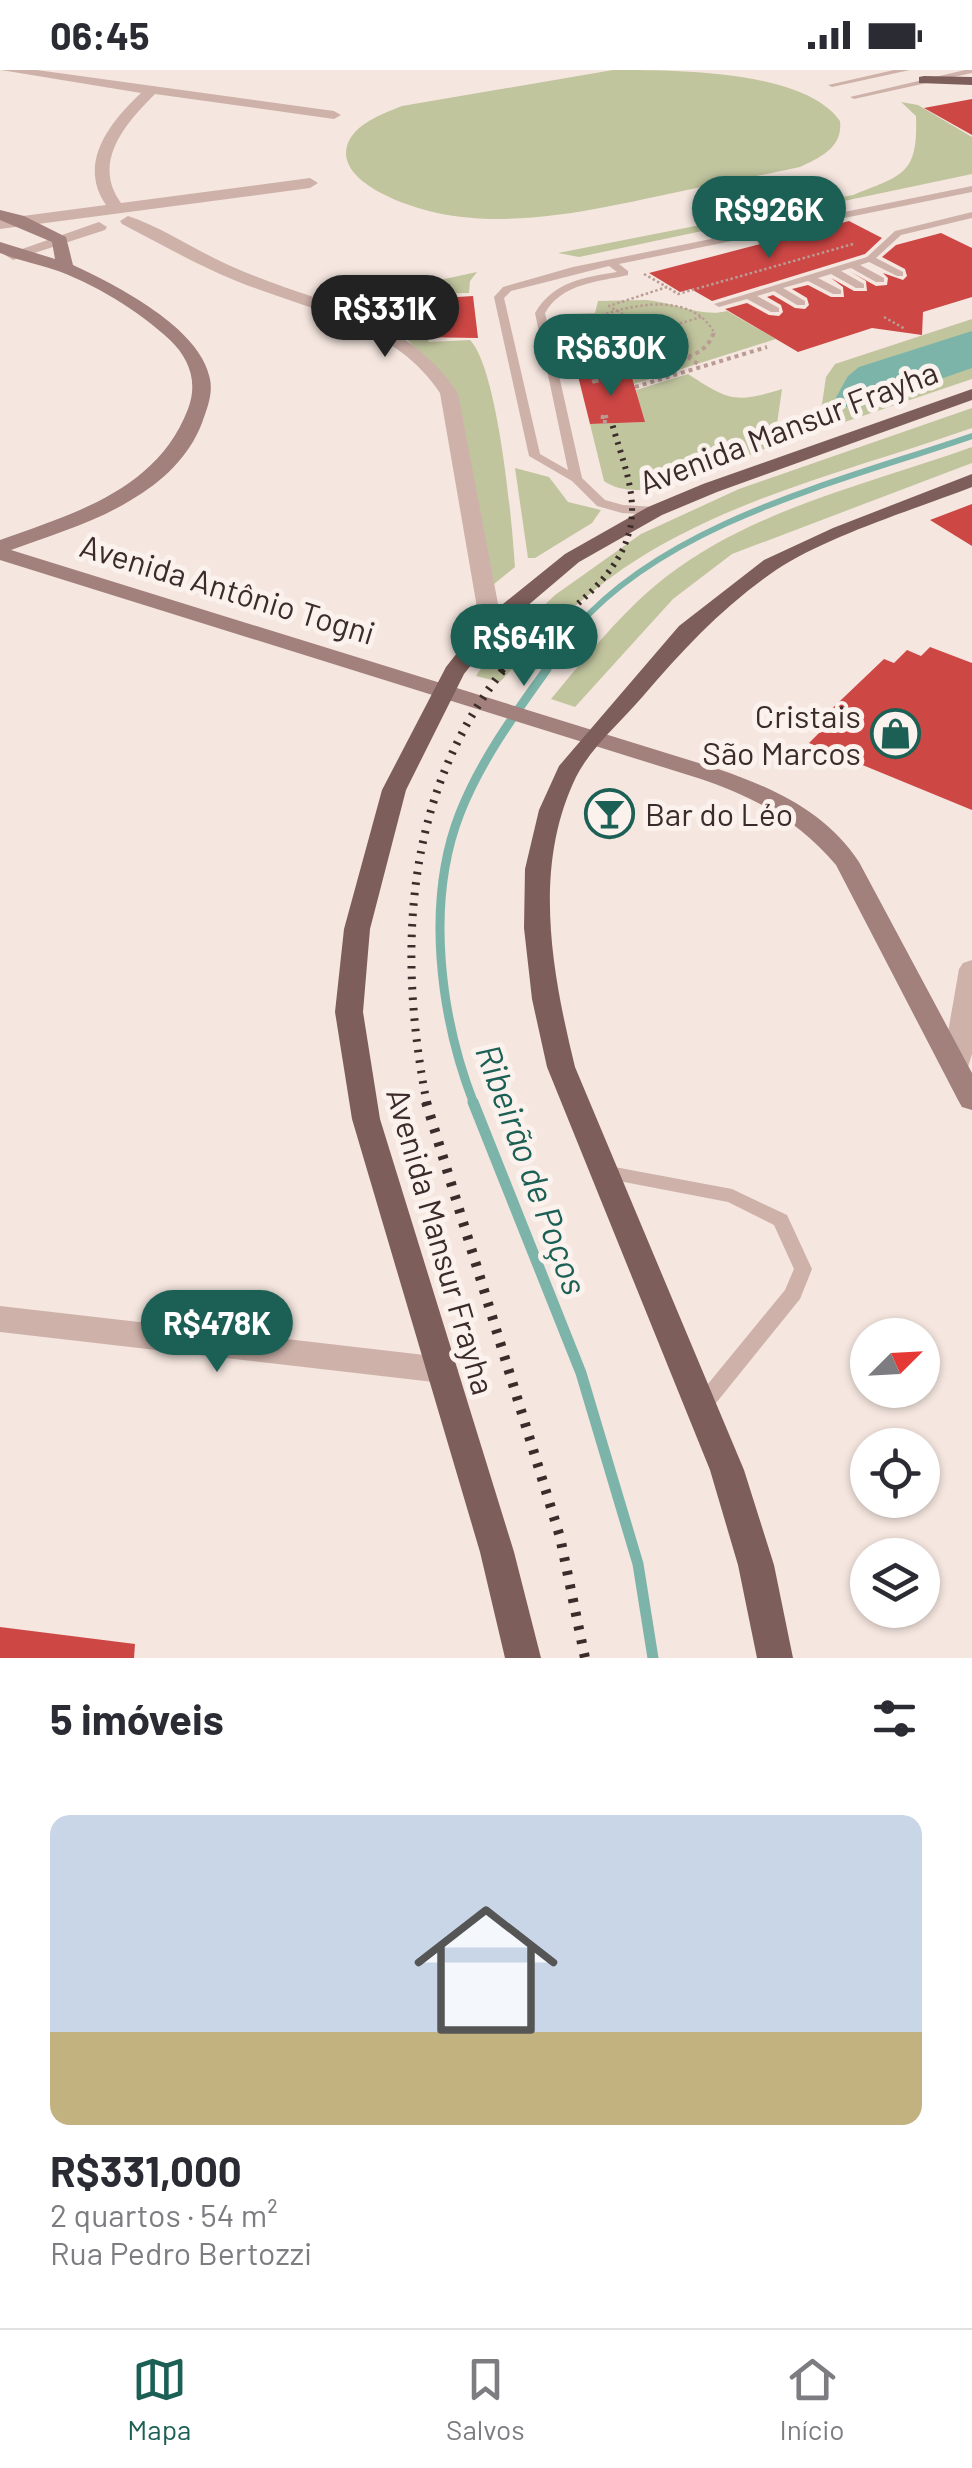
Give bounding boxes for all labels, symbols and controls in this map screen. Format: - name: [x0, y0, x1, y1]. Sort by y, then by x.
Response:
- text: 06:45: [50, 12, 149, 58]
- pin: R$926K: [688, 176, 850, 261]
- text: R$926K: [714, 189, 824, 227]
- pin: R$331K: [304, 275, 466, 360]
- text: R$331K: [333, 288, 437, 326]
- pin: R$630K: [530, 314, 692, 399]
- text: R$630K: [556, 327, 666, 365]
- street label: Avenida Mansur Frayha: [633, 351, 943, 501]
- street label: Avenida Antônio Togni: [76, 525, 380, 651]
- pin: R$641K: [443, 604, 605, 689]
- text: R$641K: [473, 617, 575, 655]
- place label: Cristais São Marcos: [702, 696, 861, 771]
- shop icon: Cristais São Marcos: [870, 707, 922, 759]
- bar icon: Bar do Léo: [584, 787, 636, 839]
- place label: Bar do Léo: [645, 794, 793, 832]
- water label: Ribeirão de Poços: [468, 1038, 598, 1300]
- street label: Avenida Mansur Frayha: [380, 1083, 504, 1399]
- pin: R$478K: [136, 1290, 298, 1375]
- text: R$478K: [163, 1303, 271, 1341]
- north arrow: [850, 1318, 940, 1408]
- map controls: [850, 1318, 940, 1628]
- button: locate: [850, 1428, 940, 1518]
- button: layers: [850, 1538, 940, 1628]
- icon: filters: [867, 1691, 922, 1746]
- text: 5 imóveis: [50, 1693, 224, 1743]
- icon: home: [396, 1880, 576, 2060]
- text: R$331,000: [50, 2145, 242, 2195]
- text: 2 quartos · 54 m²: [50, 2195, 278, 2233]
- text: Rua Pedro Bertozzi: [50, 2233, 312, 2271]
- tab: Mapa: [127, 2352, 191, 2446]
- tab: Salvos: [446, 2352, 525, 2446]
- tab: Início: [779, 2352, 845, 2446]

